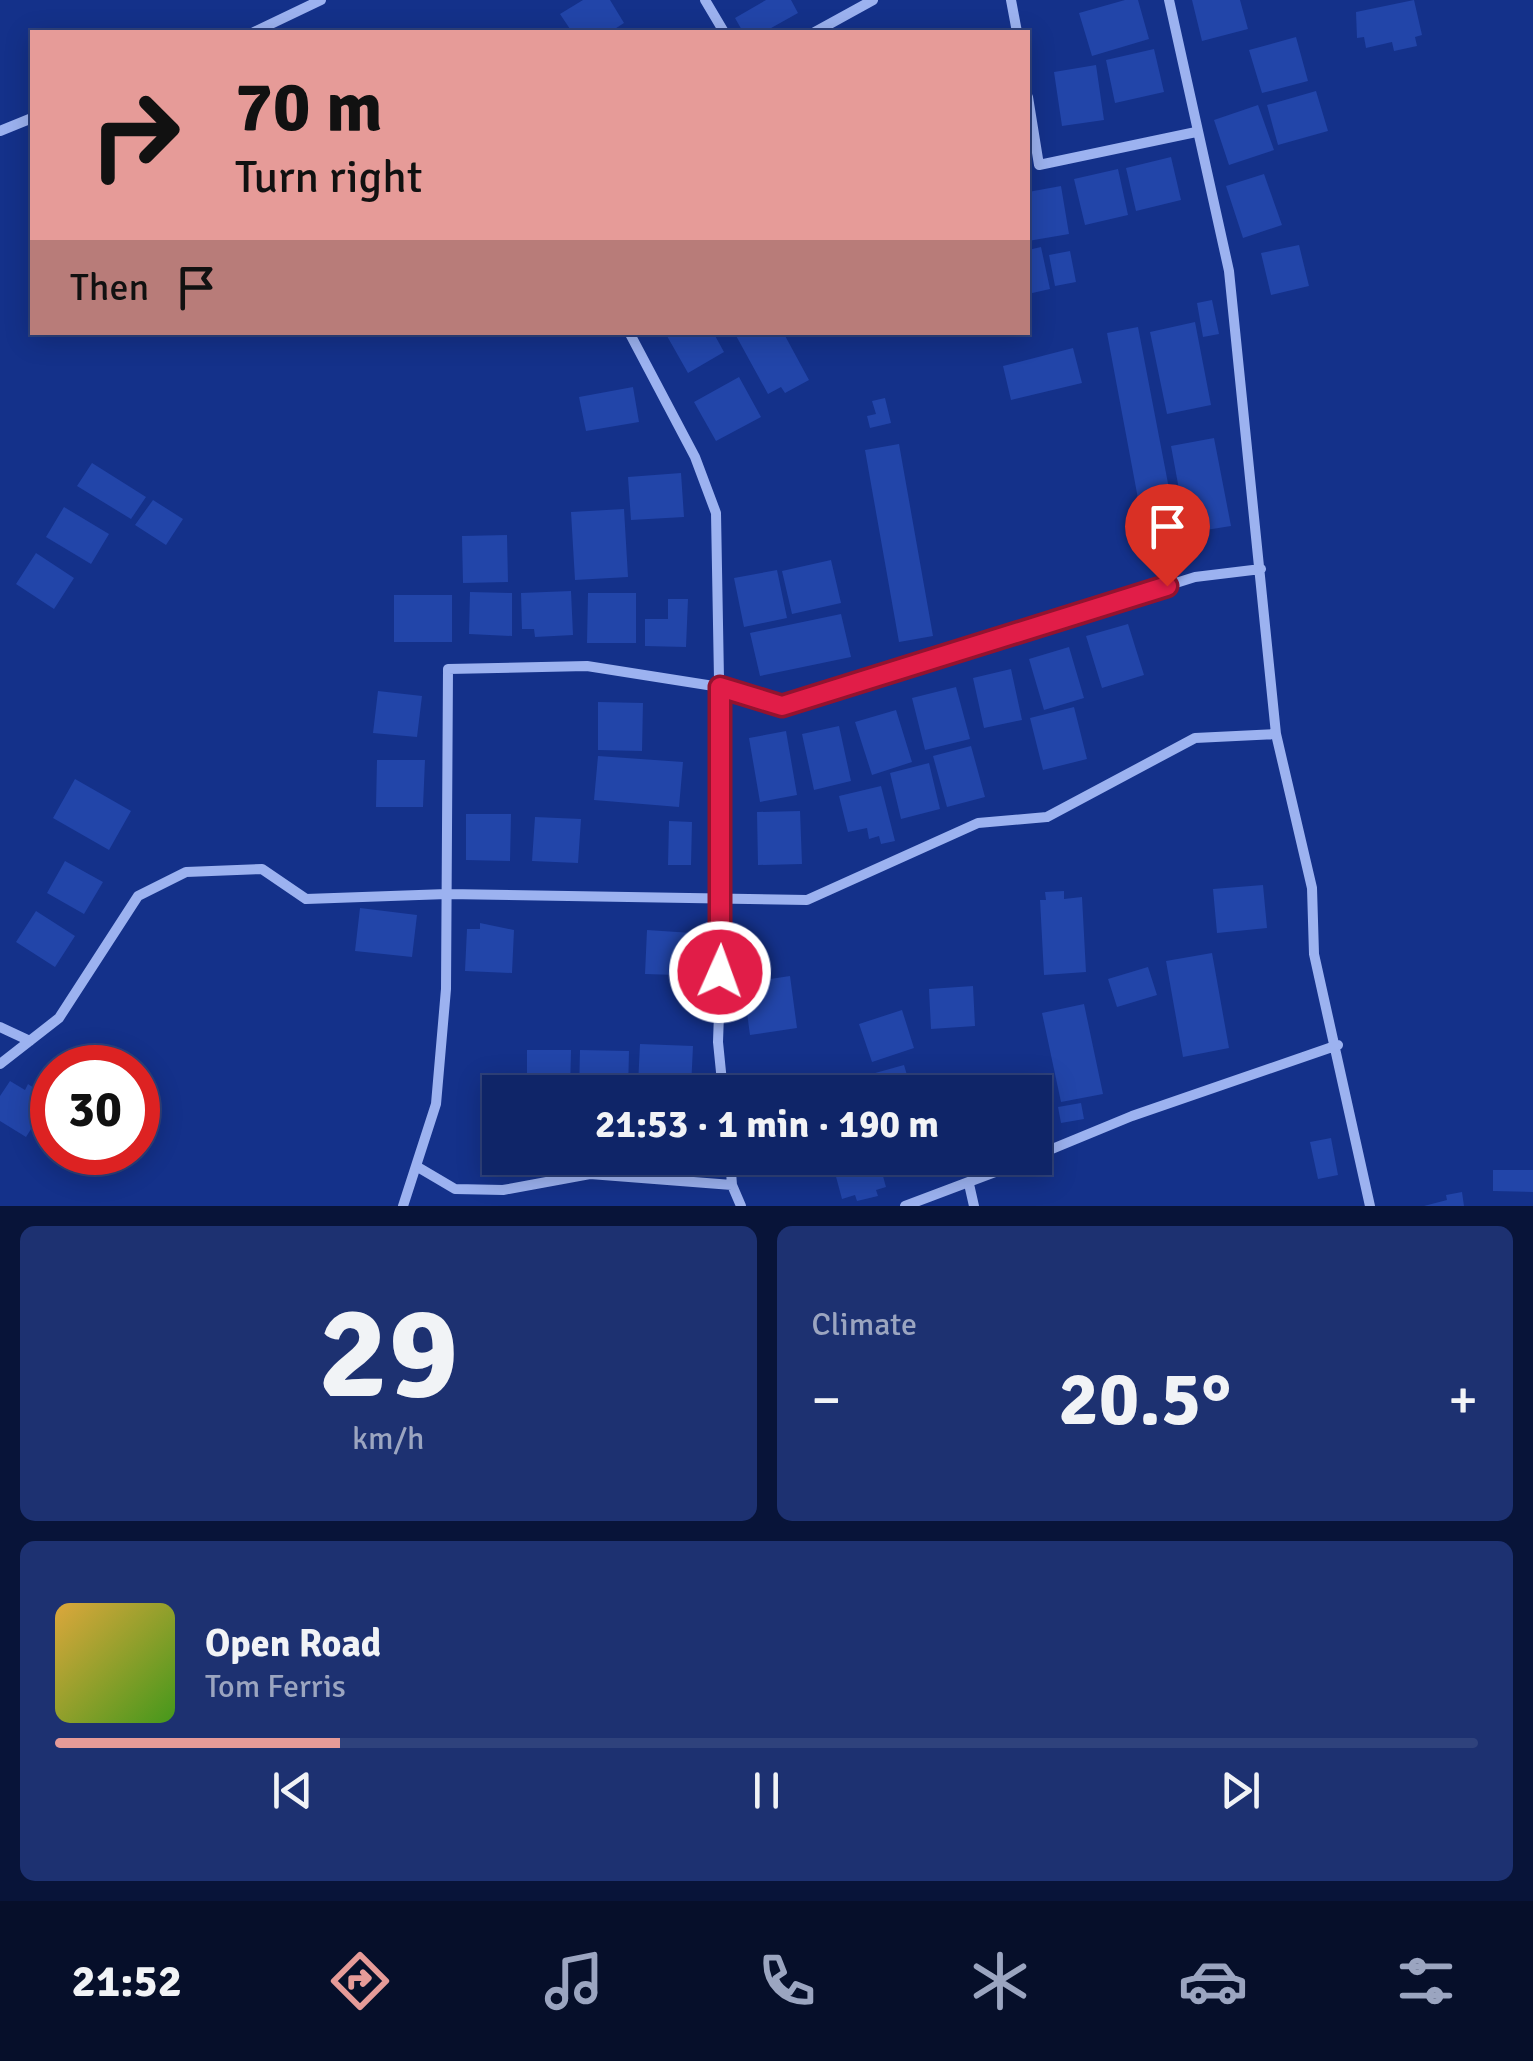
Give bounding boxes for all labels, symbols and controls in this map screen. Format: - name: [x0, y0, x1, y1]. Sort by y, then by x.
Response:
- text: 70 m: [235, 64, 383, 150]
- icon: right: [70, 70, 200, 200]
- text: Turn right: [235, 150, 423, 205]
- icon: arrive: [169, 260, 224, 315]
- text: Then: [70, 264, 149, 311]
- pin: [1125, 484, 1210, 587]
- icon: arrive: [1140, 499, 1195, 554]
- position arrow: [668, 920, 772, 1024]
- speed limit sign: 30: [30, 1045, 160, 1175]
- text: 21:53 · 1 min · 190 m: [595, 1101, 939, 1148]
- text: 29: [318, 1274, 458, 1434]
- text: Climate: [812, 1305, 917, 1344]
- text: 20.5°: [1058, 1353, 1231, 1446]
- text: −: [812, 1366, 841, 1434]
- text: +: [1448, 1366, 1478, 1434]
- text: km/h: [352, 1419, 424, 1458]
- text: Open Road: [205, 1620, 381, 1667]
- text: Tom Ferris: [205, 1667, 346, 1706]
- icon: previous: [265, 1763, 320, 1818]
- icon: pause: [739, 1763, 794, 1818]
- icon: next: [1213, 1763, 1268, 1818]
- icon: directions: [325, 1946, 395, 2016]
- icon: music: [539, 1946, 609, 2016]
- icon: phone: [752, 1946, 822, 2016]
- icon: climate: [965, 1946, 1035, 2016]
- icon: car: [1178, 1946, 1248, 2016]
- icon: filters: [1391, 1946, 1461, 2016]
- text: 21:52: [72, 1954, 182, 2009]

